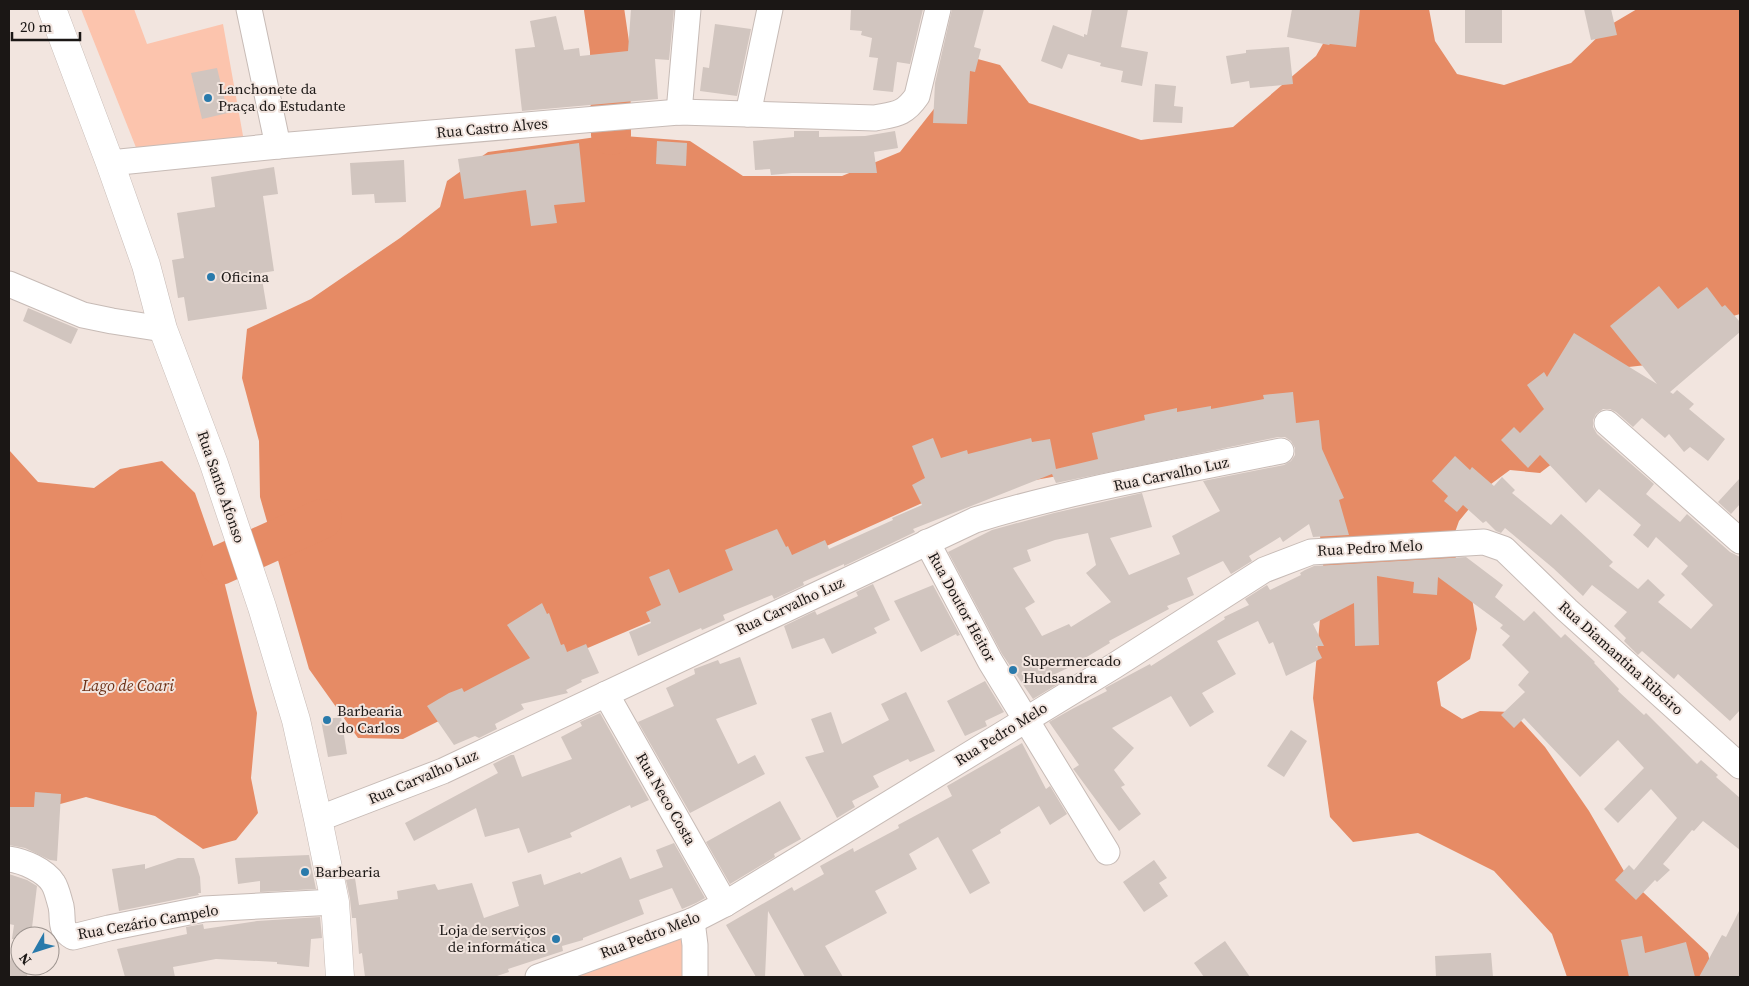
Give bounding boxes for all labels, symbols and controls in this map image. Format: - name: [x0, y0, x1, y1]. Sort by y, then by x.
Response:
- scale bar: [12, 10, 80, 42]
- text: 20 m: [20, 16, 52, 37]
- place label: Lanchonete da Praça do Estudante: [218, 78, 346, 116]
- marker: Lanchonete da Praça do Estudante: [202, 92, 214, 104]
- street label: Rua Castro Alves: [435, 112, 548, 143]
- place label: Oficina: [221, 266, 270, 287]
- marker: Oficina: [205, 271, 217, 283]
- street label: Rua Santo Afonso: [192, 428, 251, 546]
- street label: Rua Carvalho Luz: [1111, 451, 1231, 496]
- street label: Rua Pedro Melo: [1317, 534, 1423, 561]
- street label: Rua Doutor Heitor: [923, 548, 1002, 666]
- street label: Rua Carvalho Luz: [732, 571, 848, 640]
- street label: Rua Diamantina Ribeiro: [1554, 596, 1688, 719]
- place label: Supermercado Hudsandra: [1023, 650, 1121, 688]
- marker: Supermercado Hudsandra: [1007, 664, 1019, 676]
- water label: Lago de Coari: [81, 674, 174, 696]
- street label: Rua Pedro Melo: [950, 697, 1051, 770]
- place label: Barbearia do Carlos: [337, 700, 403, 738]
- marker: Barbearia do Carlos: [321, 714, 333, 726]
- street label: Rua Carvalho Luz: [365, 744, 481, 809]
- street label: Rua Neco Costa: [631, 749, 702, 849]
- place label: Barbearia: [315, 861, 381, 882]
- marker: Barbearia: [299, 866, 311, 878]
- street label: Rua Cezário Campelo: [76, 899, 220, 944]
- street label: Rua Pedro Melo: [597, 906, 703, 963]
- place label: Loja de serviços de informática: [439, 919, 546, 957]
- north arrow: [10, 926, 60, 976]
- marker: Loja de serviços de informática: [550, 933, 562, 945]
- text: N: [14, 949, 36, 969]

